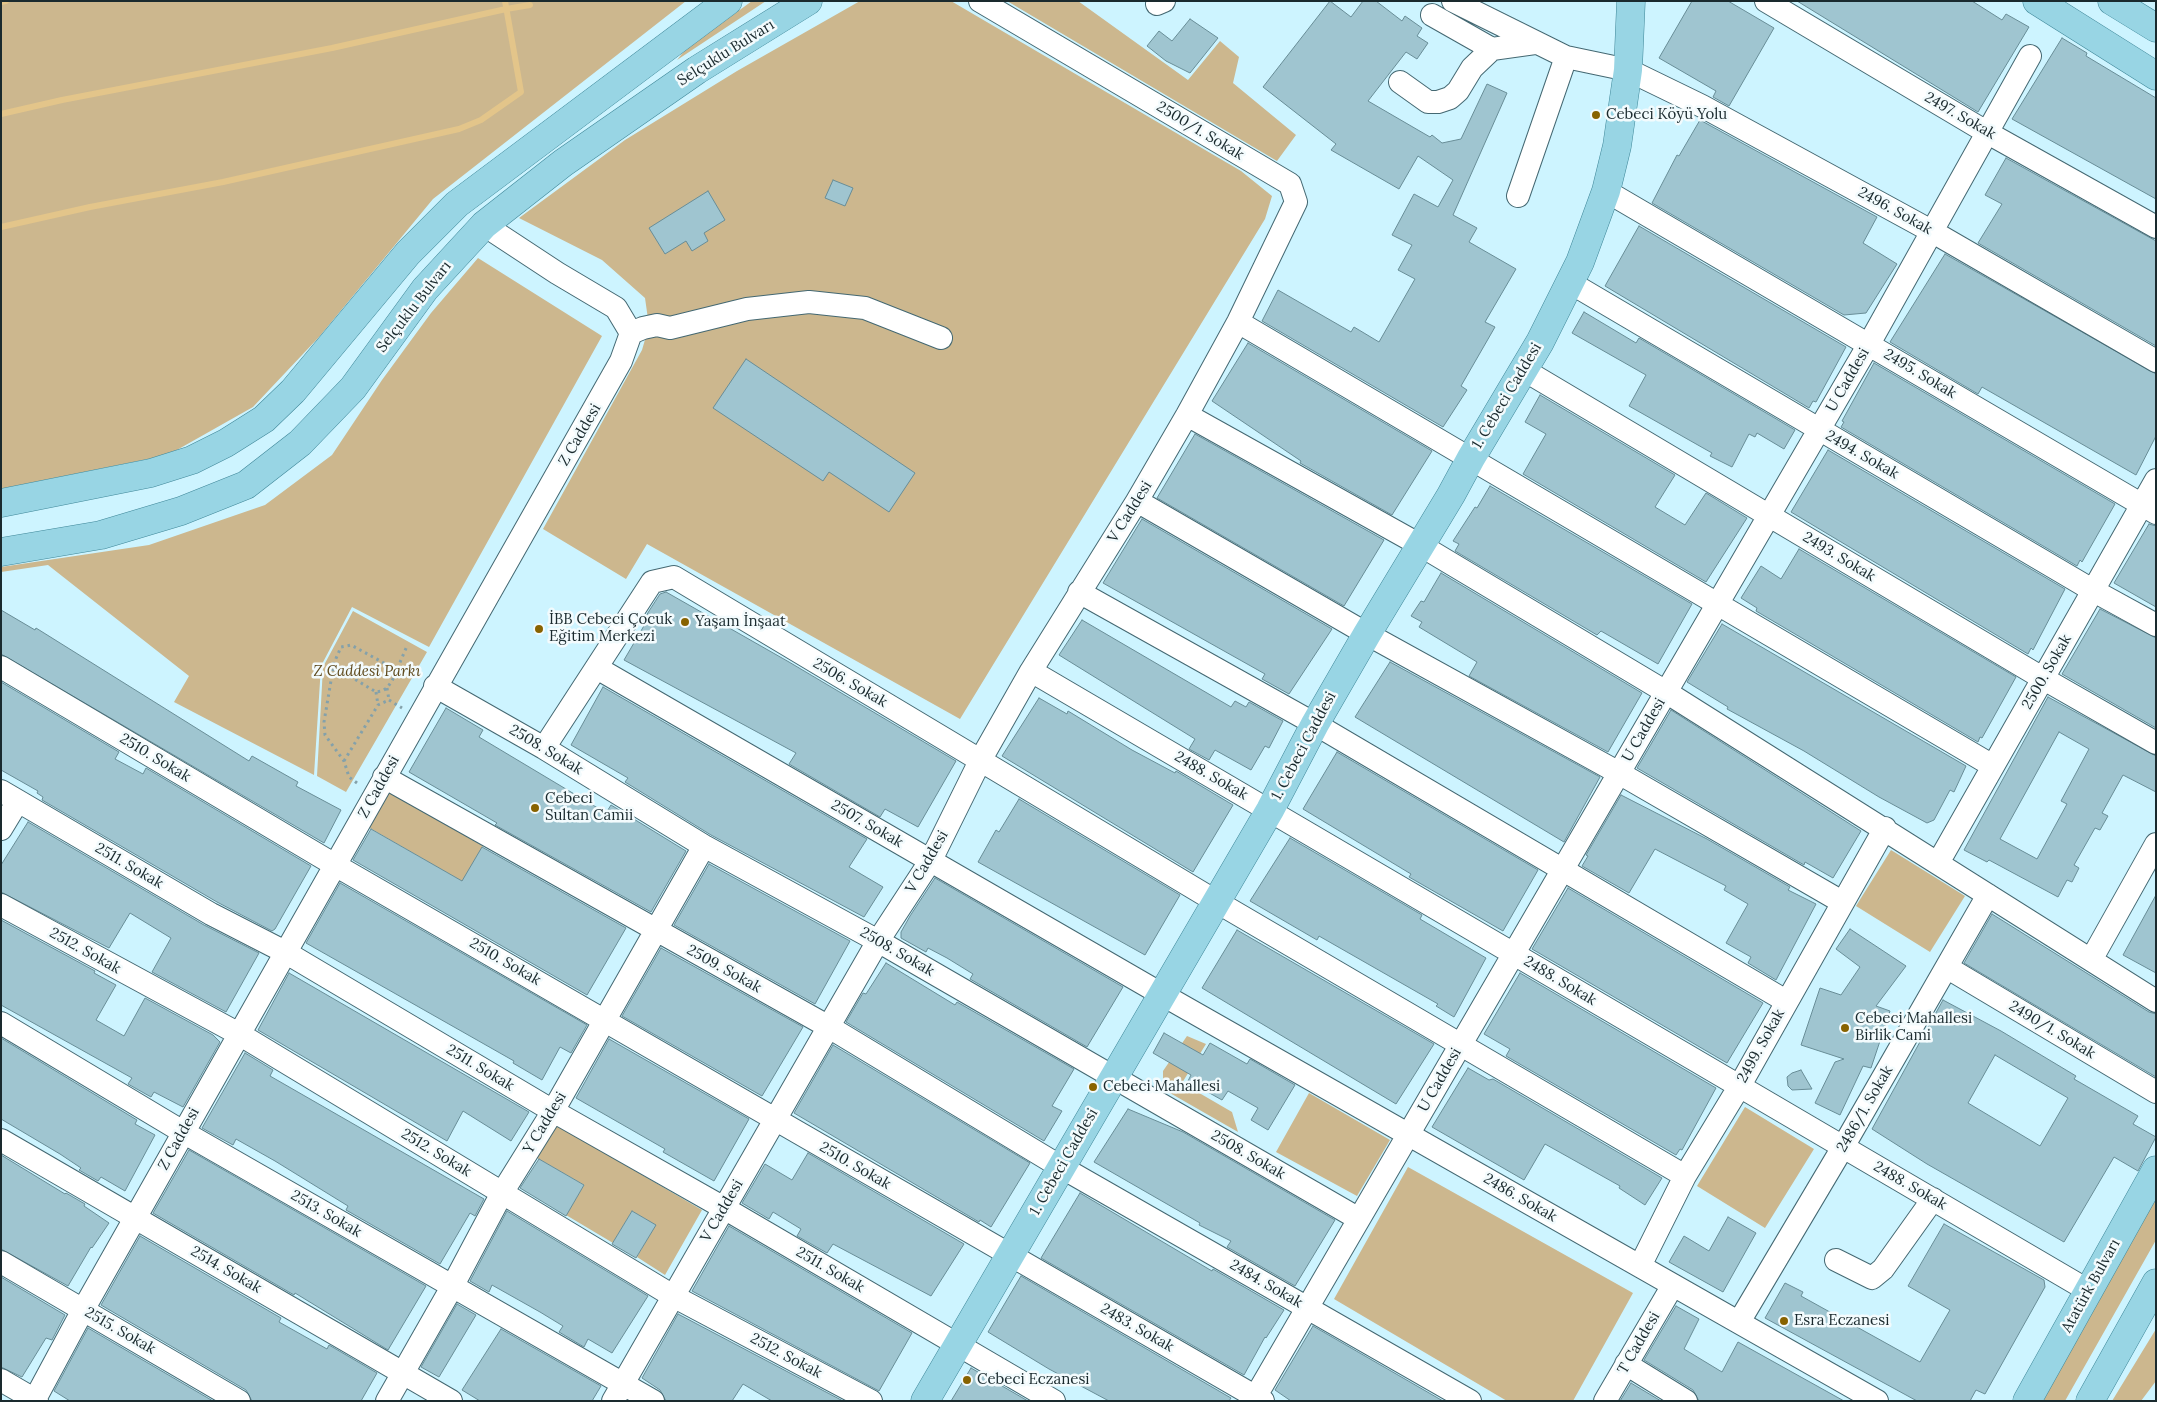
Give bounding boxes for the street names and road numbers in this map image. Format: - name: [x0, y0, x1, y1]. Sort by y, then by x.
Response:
- street label: Selçuklu Bulvarı: [674, 16, 778, 90]
- street label: 2497. Sokak: [1921, 88, 1999, 144]
- street label: 2500/1. Sokak: [1153, 98, 1247, 164]
- street label: 2496. Sokak: [1855, 183, 1935, 239]
- street label: Selçuklu Bulvarı: [373, 258, 455, 356]
- street label: 1. Cebeci Caddesi: [1468, 340, 1546, 452]
- street label: U Caddesi: [1823, 345, 1873, 415]
- street label: 2495. Sokak: [1880, 345, 1960, 403]
- street label: Z Caddesi: [555, 401, 605, 469]
- street label: 2494. Sokak: [1822, 427, 1902, 483]
- street label: V Caddesi: [1104, 478, 1156, 546]
- street label: 2493. Sokak: [1799, 528, 1879, 586]
- street label: 2500. Sokak: [2018, 631, 2076, 713]
- street label: 2506. Sokak: [810, 654, 890, 712]
- street label: 1. Cebeci Caddesi: [1268, 689, 1340, 803]
- street label: U Caddesi: [1619, 695, 1669, 765]
- street label: 2508. Sokak: [506, 721, 586, 779]
- street label: 2510. Sokak: [116, 730, 194, 786]
- street label: 2488. Sokak: [1171, 748, 1251, 804]
- street label: Z Caddesi: [355, 753, 403, 821]
- street label: 2507. Sokak: [828, 796, 906, 852]
- street label: V Caddesi: [902, 828, 952, 896]
- street label: 2511. Sokak: [92, 839, 166, 893]
- street label: 2512. Sokak: [46, 924, 124, 978]
- street label: 2508. Sokak: [857, 924, 937, 980]
- street label: 2510. Sokak: [466, 934, 544, 990]
- street label: 2509. Sokak: [683, 941, 765, 997]
- street label: 2488. Sokak: [1520, 952, 1600, 1010]
- street label: 2490/1. Sokak: [2006, 997, 2098, 1063]
- street label: 2499. Sokak: [1733, 1006, 1789, 1086]
- street label: 2511. Sokak: [443, 1041, 517, 1095]
- street label: U Caddesi: [1415, 1045, 1465, 1115]
- street label: 2486/1. Sokak: [1833, 1063, 1897, 1155]
- street label: Y Caddesi: [520, 1089, 570, 1157]
- street label: Z Caddesi: [155, 1105, 203, 1173]
- street label: 1. Cebeci Caddesi: [1026, 1105, 1102, 1219]
- street label: 2512. Sokak: [398, 1125, 474, 1181]
- street label: 2508. Sokak: [1208, 1127, 1288, 1183]
- street label: 2510. Sokak: [816, 1138, 894, 1194]
- street label: 2488. Sokak: [1870, 1158, 1950, 1214]
- street label: 2486. Sokak: [1480, 1170, 1560, 1226]
- street label: V Caddesi: [697, 1177, 747, 1245]
- street label: 2513. Sokak: [287, 1187, 365, 1241]
- street label: Atatürk Bulvarı: [2058, 1236, 2124, 1336]
- street label: 2514. Sokak: [187, 1243, 265, 1297]
- street label: 2511. Sokak: [793, 1243, 867, 1297]
- street label: 2484. Sokak: [1226, 1256, 1306, 1312]
- street label: 2483. Sokak: [1097, 1300, 1177, 1356]
- street label: 2515. Sokak: [81, 1304, 159, 1358]
- street label: T Caddesi: [1614, 1309, 1664, 1377]
- street label: 2512. Sokak: [747, 1330, 825, 1382]

